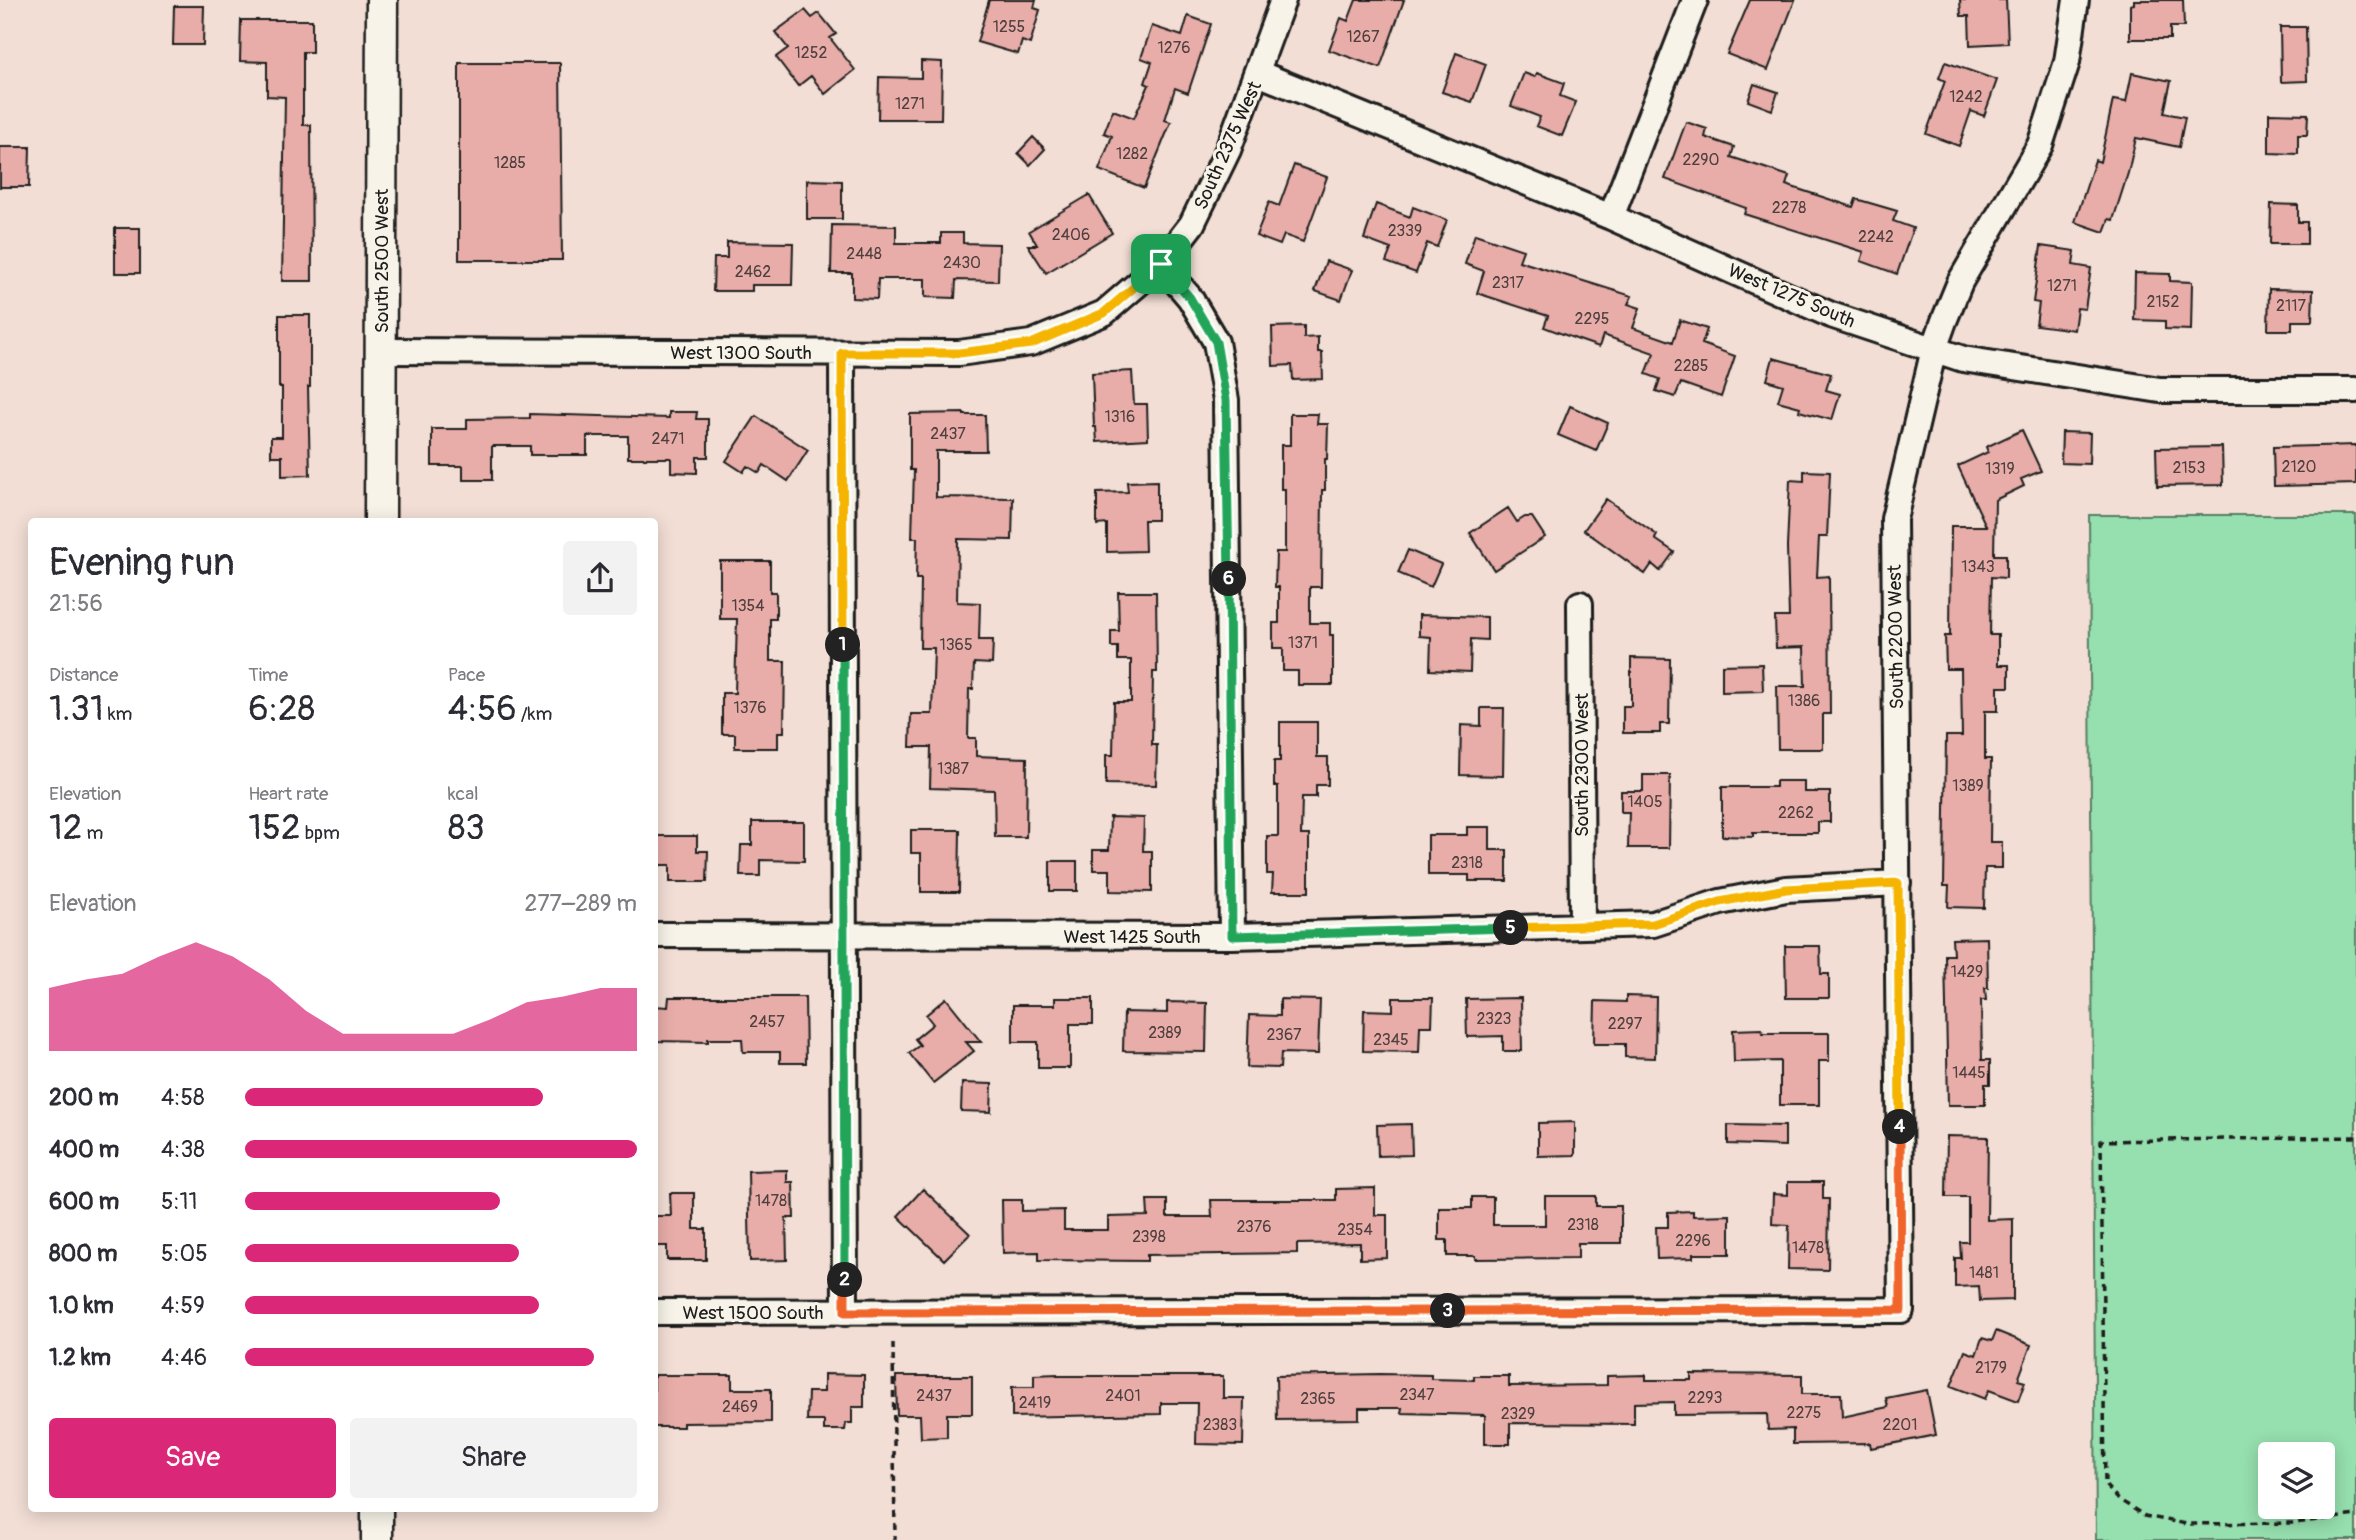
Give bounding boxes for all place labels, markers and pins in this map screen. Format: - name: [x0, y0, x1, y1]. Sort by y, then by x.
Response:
- pin: [1131, 234, 1191, 294]
- pin: 6: [1212, 562, 1246, 596]
- pin: 1: [826, 628, 860, 662]
- pin: 5: [1494, 911, 1528, 946]
- pin: 4: [1882, 1110, 1918, 1144]
- pin: 2: [828, 1262, 862, 1298]
- pin: 3: [1430, 1294, 1466, 1328]

